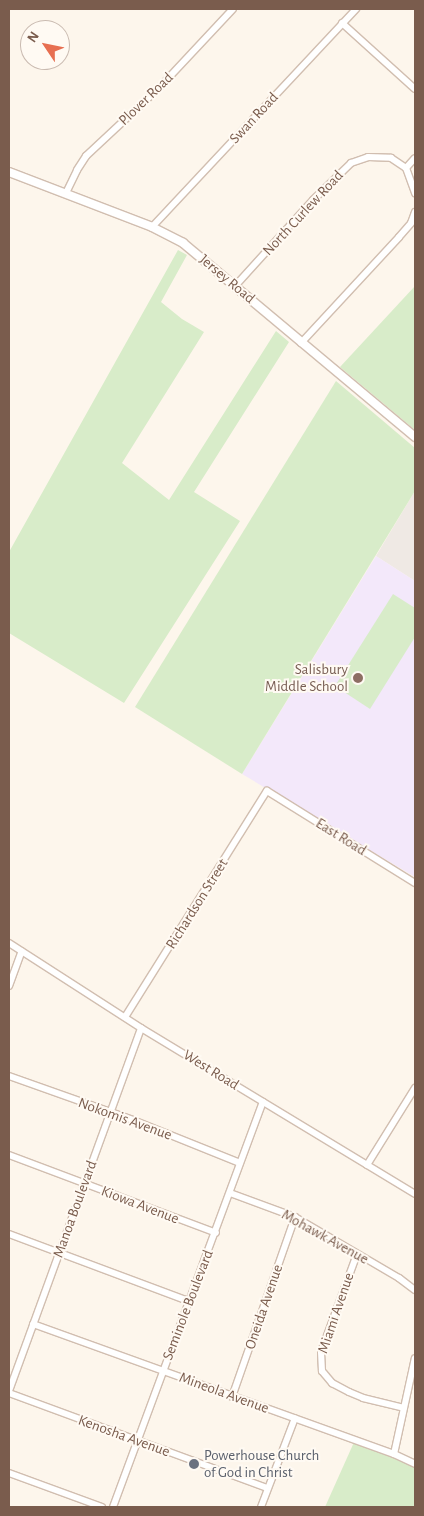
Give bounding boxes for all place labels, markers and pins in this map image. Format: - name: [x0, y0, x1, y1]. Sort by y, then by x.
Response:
- place label: Salisbury Middle School: [265, 660, 348, 695]
- marker: Salisbury Middle School: [352, 672, 364, 684]
- place label: Powerhouse Church of God in Christ: [204, 1446, 319, 1481]
- marker: Powerhouse Church of God in Christ: [188, 1458, 200, 1470]

